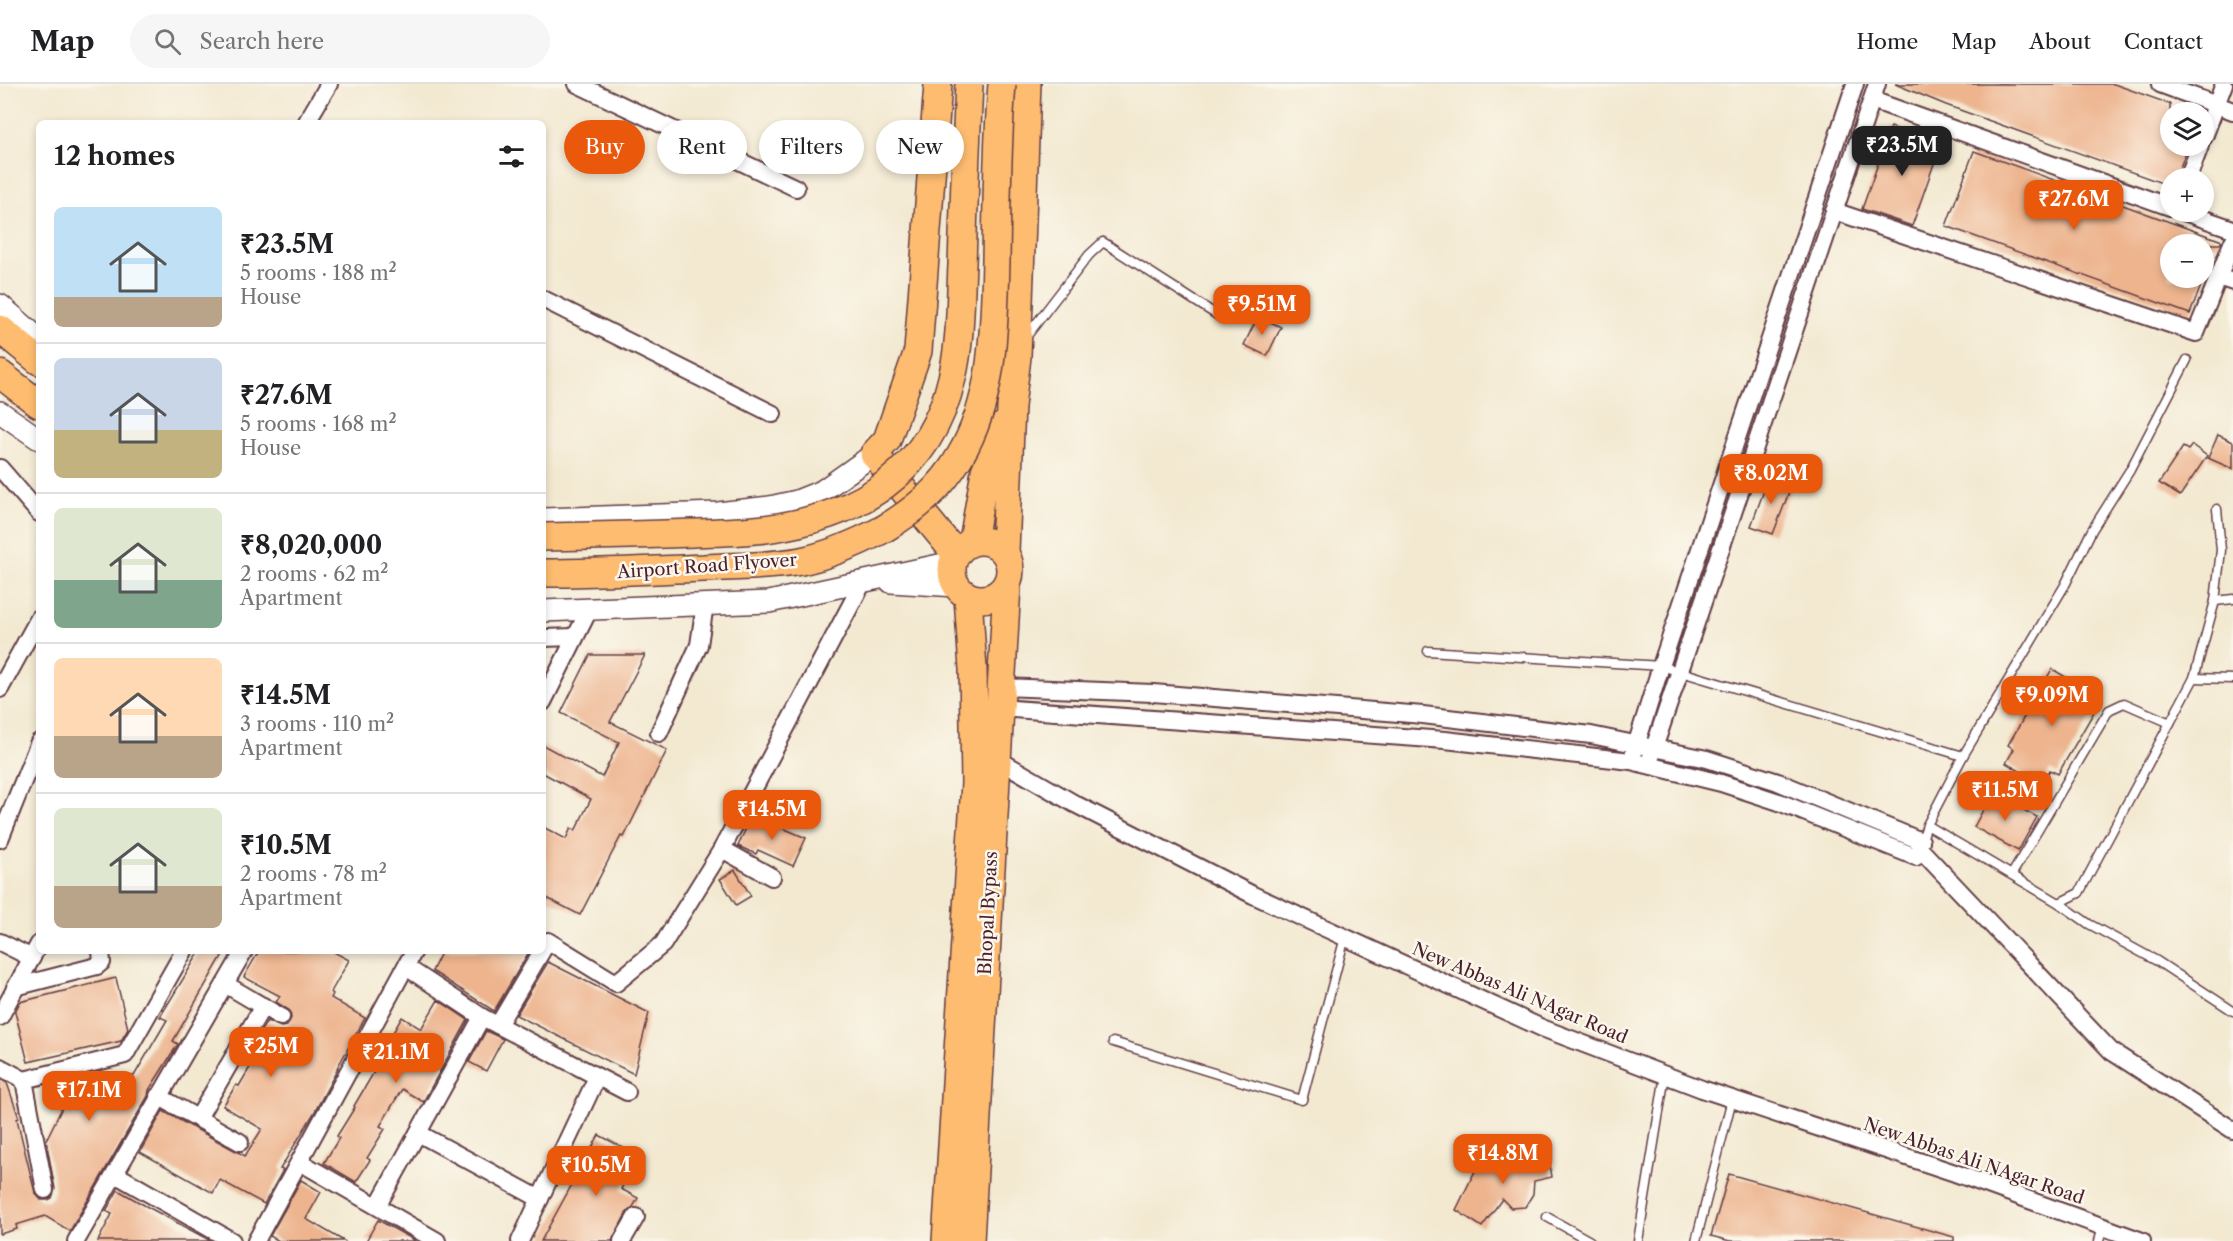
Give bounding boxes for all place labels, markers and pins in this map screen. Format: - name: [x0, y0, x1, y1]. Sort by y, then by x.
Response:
- pin: ₹23.5M: [1853, 126, 1951, 177]
- pin: ₹27.6M: [2025, 180, 2123, 231]
- pin: ₹9.51M: [1213, 285, 1311, 336]
- pin: ₹8.02M: [1722, 454, 1820, 505]
- pin: ₹9.09M: [2003, 676, 2101, 727]
- pin: ₹11.5M: [1956, 771, 2054, 822]
- pin: ₹14.5M: [723, 790, 821, 841]
- pin: ₹25M: [235, 1027, 307, 1078]
- pin: ₹21.1M: [347, 1033, 445, 1084]
- pin: ₹17.1M: [40, 1071, 138, 1122]
- pin: ₹14.8M: [1454, 1134, 1552, 1185]
- pin: ₹10.5M: [547, 1146, 645, 1197]

